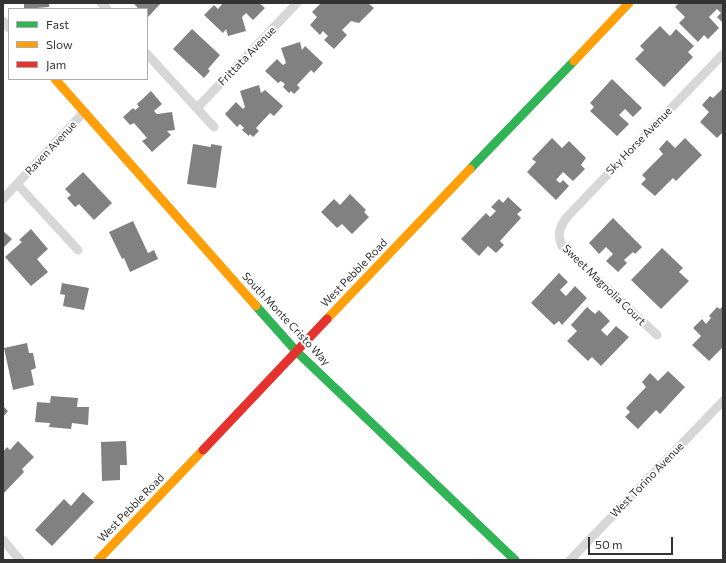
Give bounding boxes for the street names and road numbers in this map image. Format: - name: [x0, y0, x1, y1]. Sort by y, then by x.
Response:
- street label: Frittata Avenue: [215, 24, 279, 88]
- street label: Sky Horse Avenue: [603, 104, 675, 178]
- street label: Raven Avenue: [23, 118, 79, 178]
- street label: West Pebble Road: [318, 236, 390, 310]
- street label: Sweet Magnolia Court: [560, 242, 648, 328]
- street label: South Monte Cristo Way: [239, 270, 333, 368]
- street label: West Torino Avenue: [608, 440, 686, 520]
- street label: West Pebble Road: [95, 471, 167, 545]

